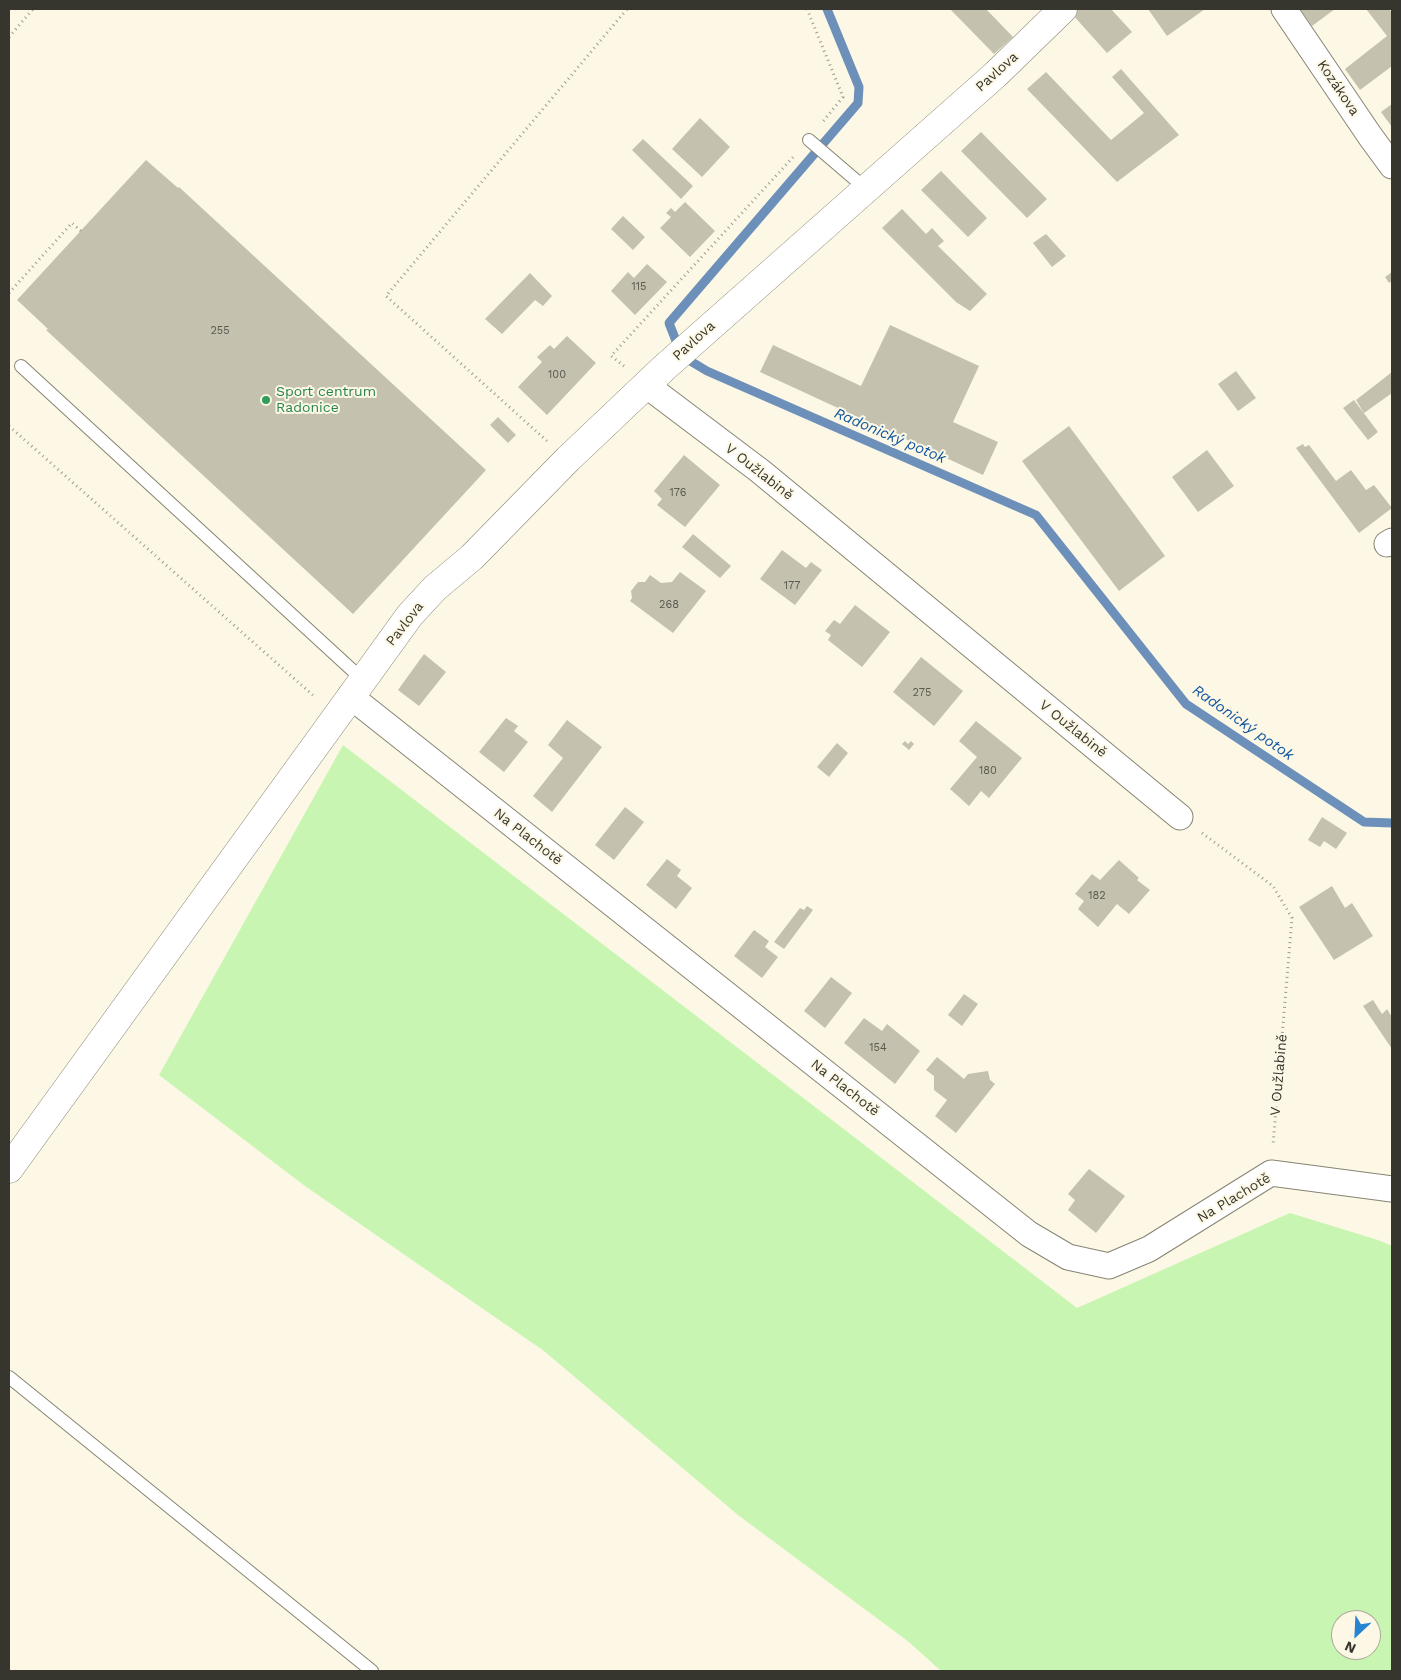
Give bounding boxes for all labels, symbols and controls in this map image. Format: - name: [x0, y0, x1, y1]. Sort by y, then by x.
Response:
- street label: Pavlova: [972, 49, 1022, 95]
- street label: Kozákova: [1313, 57, 1363, 119]
- house number: 115: [632, 280, 646, 294]
- street label: Pavlova: [669, 318, 719, 364]
- house number: 255: [210, 324, 230, 338]
- house number: 100: [548, 368, 566, 382]
- place label: Sport centrum Radonice: [276, 384, 376, 417]
- marker: Sport centrum Radonice: [260, 394, 272, 406]
- water label: Radonický potok: [832, 404, 948, 468]
- street label: V Oužlabině: [722, 440, 796, 504]
- house number: 176: [670, 486, 686, 500]
- house number: 177: [784, 579, 800, 593]
- house number: 268: [659, 598, 679, 612]
- street label: Pavlova: [383, 599, 427, 649]
- water label: Radonický potok: [1189, 681, 1297, 765]
- house number: 275: [913, 686, 931, 700]
- street label: V Oužlabině: [1036, 697, 1110, 761]
- house number: 180: [979, 764, 997, 778]
- street label: Na Plachotě: [490, 805, 566, 869]
- house number: 182: [1088, 889, 1106, 903]
- street label: V Oužlabině: [1267, 1033, 1291, 1117]
- house number: 154: [869, 1041, 887, 1055]
- street label: Na Plachotě: [807, 1056, 883, 1120]
- street label: Na Plachotě: [1194, 1170, 1274, 1226]
- north arrow: [1331, 1610, 1381, 1660]
- text: N: [1342, 1638, 1358, 1657]

